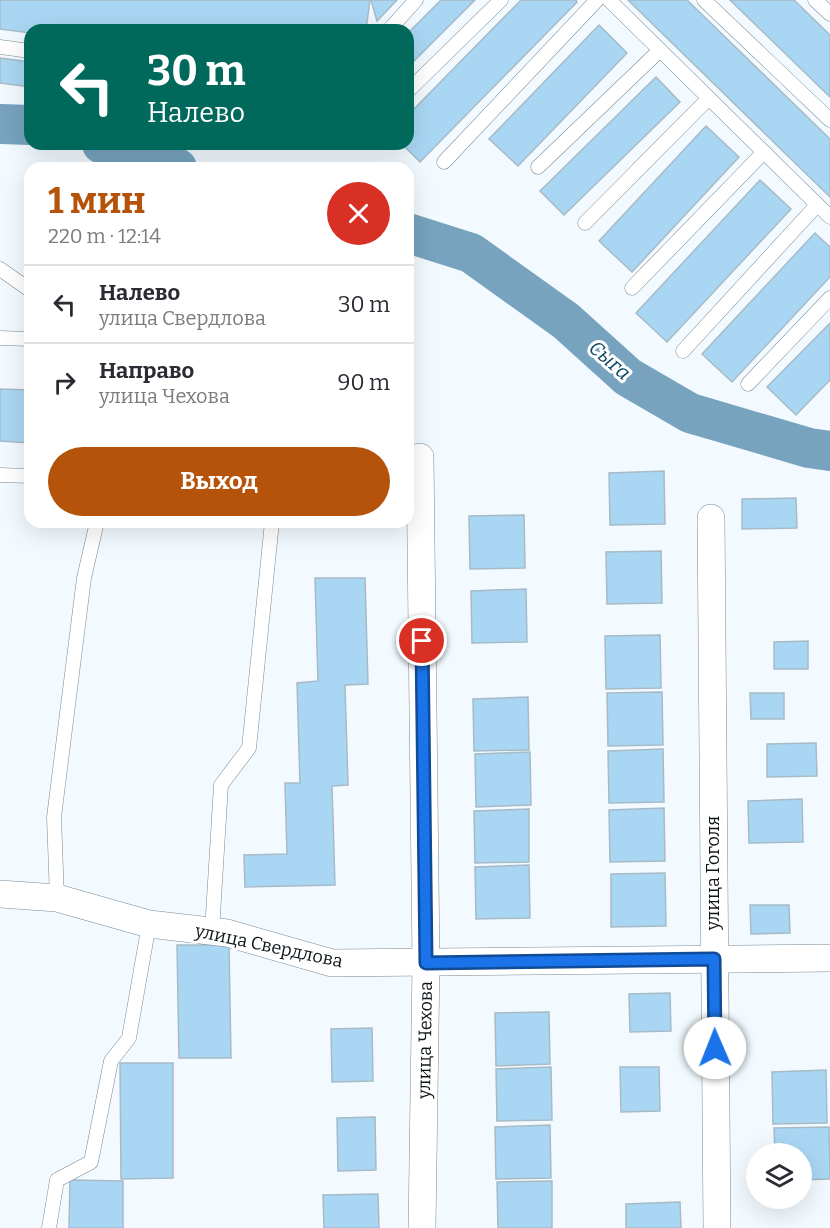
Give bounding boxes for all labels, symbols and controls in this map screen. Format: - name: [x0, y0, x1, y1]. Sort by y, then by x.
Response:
- text: 30 m: [147, 46, 246, 96]
- icon: left: [48, 48, 126, 126]
- text: Налево: [147, 97, 245, 129]
- text: 1 мин: [48, 179, 146, 223]
- button: close: [327, 182, 390, 245]
- text: 220 m · 12:14: [48, 224, 161, 248]
- text: Налево: [99, 279, 180, 306]
- icon: left: [48, 288, 81, 321]
- text: 30 m: [338, 291, 390, 318]
- text: улица Свердлова: [99, 306, 266, 330]
- water label: Сыга: [584, 335, 636, 385]
- text: Направо: [99, 357, 194, 384]
- icon: right: [48, 366, 81, 399]
- text: 90 m: [338, 369, 390, 396]
- text: улица Чехова: [99, 384, 230, 408]
- button: Выход: [48, 447, 390, 516]
- pin: [396, 615, 447, 666]
- icon: arrive: [405, 624, 438, 657]
- street label: улица Гоголя: [702, 816, 724, 931]
- street label: улица Свердлова: [192, 919, 345, 972]
- street label: улица Чехова: [413, 981, 437, 1100]
- position arrow: [683, 1016, 747, 1080]
- map controls: [746, 1143, 812, 1209]
- button: layers: [746, 1143, 812, 1209]

